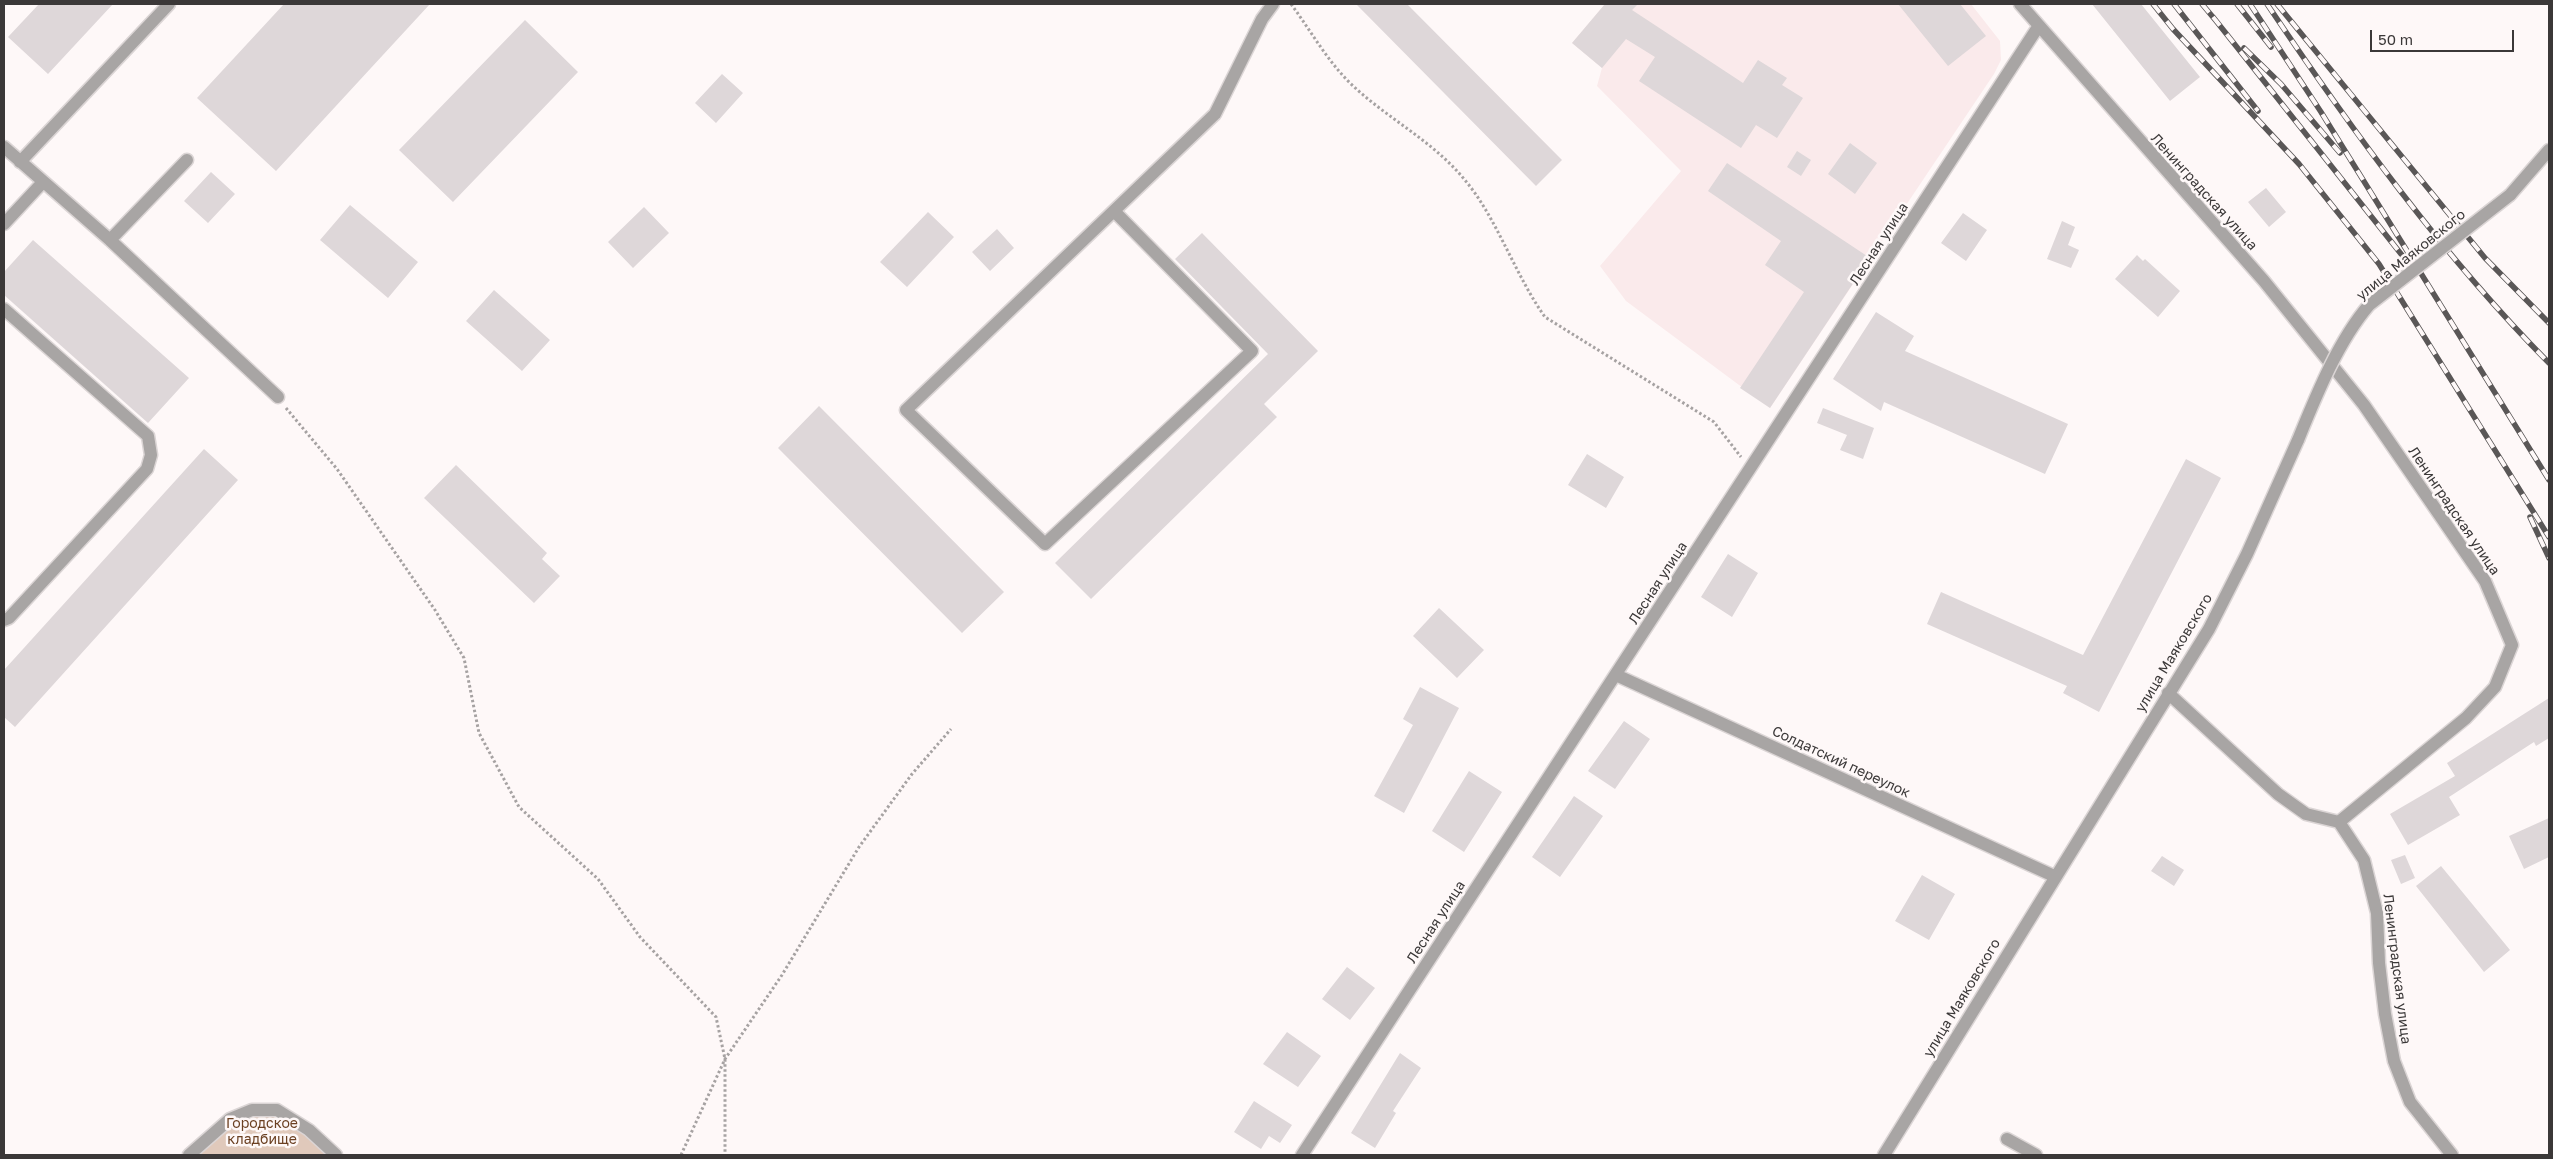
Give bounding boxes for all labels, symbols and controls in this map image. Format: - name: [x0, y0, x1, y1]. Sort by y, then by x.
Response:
- scale bar: [2373, 20, 2517, 52]
- text: 50 m: [2378, 30, 2413, 48]
- street label: Ленинградская улица: [2147, 130, 2261, 254]
- street label: Лесная улица: [1846, 200, 1912, 288]
- street label: улица Маяковского: [2353, 206, 2469, 304]
- street label: Ленинградская улица: [2405, 444, 2503, 578]
- street label: Лесная улица: [1625, 539, 1691, 627]
- street label: улица Маяковского: [2132, 591, 2216, 715]
- street label: Солдатский переулок: [1769, 723, 1913, 801]
- street label: Лесная улица: [1403, 878, 1469, 966]
- street label: Ленинградская улица: [2379, 893, 2415, 1045]
- street label: улица Маяковского: [1920, 936, 2004, 1060]
- park label: Городское кладбище: [226, 1116, 298, 1148]

